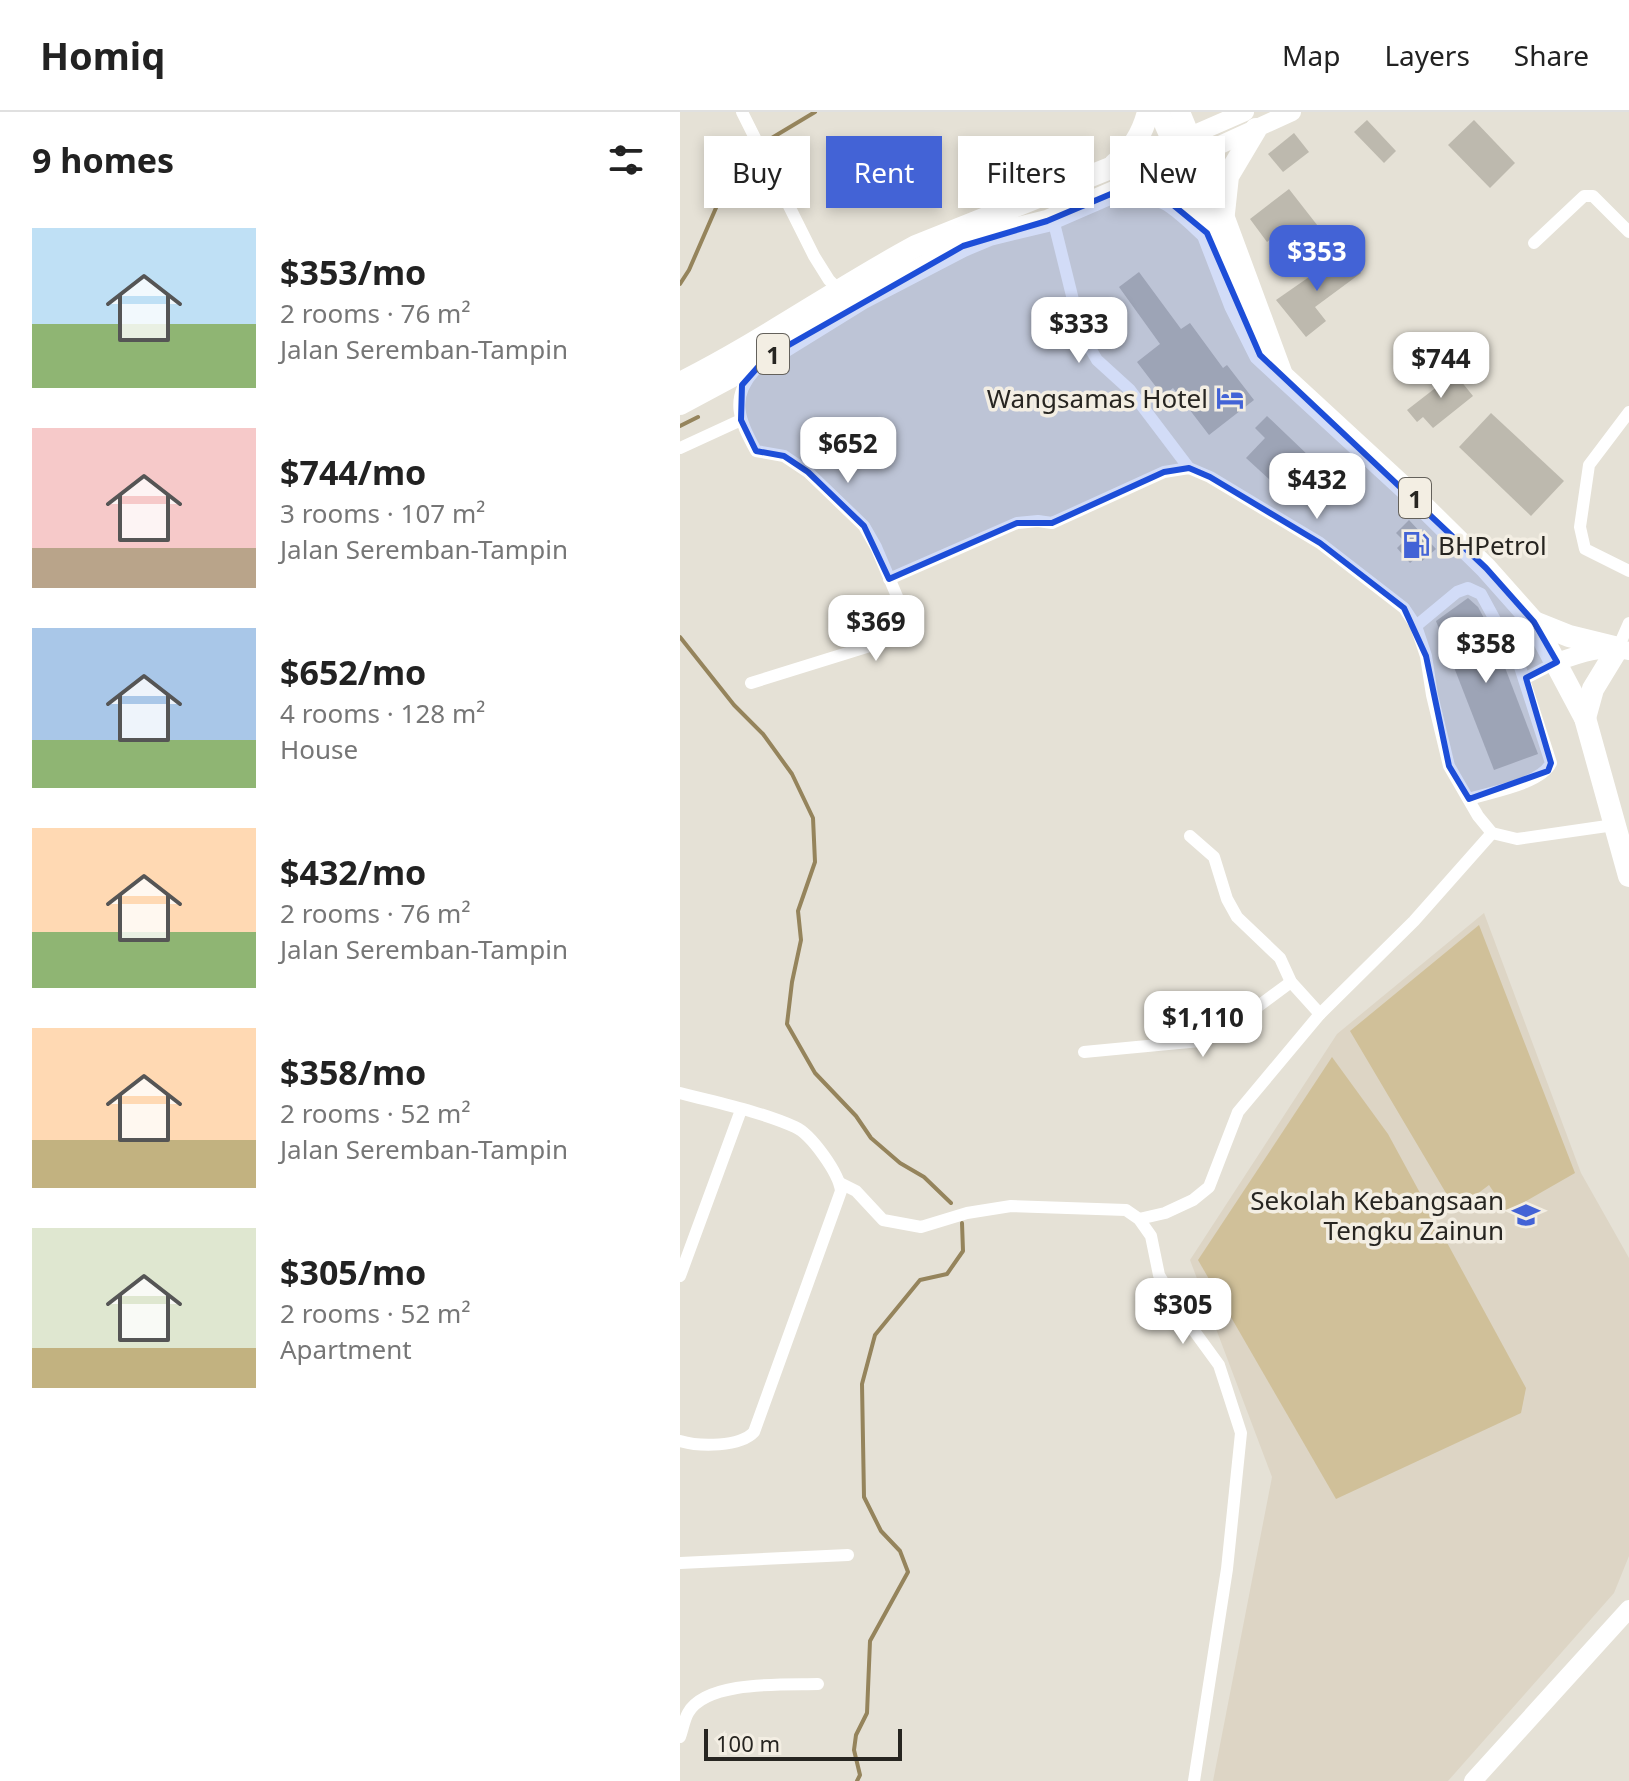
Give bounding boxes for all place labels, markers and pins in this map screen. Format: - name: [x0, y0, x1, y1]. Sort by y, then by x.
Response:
- pin: $353: [1270, 225, 1364, 293]
- pin: $333: [1032, 297, 1126, 365]
- pin: $744: [1394, 332, 1488, 400]
- place label: Wangsamas Hotel: [987, 380, 1208, 416]
- hotel icon: Wangsamas Hotel: [1215, 383, 1245, 413]
- pin: $652: [801, 417, 895, 485]
- pin: $432: [1270, 453, 1364, 521]
- place label: BHPetrol: [1438, 527, 1547, 563]
- fuel station icon: BHPetrol: [1401, 530, 1431, 560]
- pin: $369: [829, 595, 923, 663]
- pin: $358: [1439, 617, 1533, 685]
- pin: $1,110: [1138, 991, 1268, 1059]
- place label: Sekolah Kebangsaan Tengku Zainun: [1250, 1182, 1504, 1248]
- school or university icon: Sekolah Kebangsaan Tengku Zainun: [1511, 1200, 1541, 1230]
- pin: $305: [1136, 1278, 1230, 1346]

